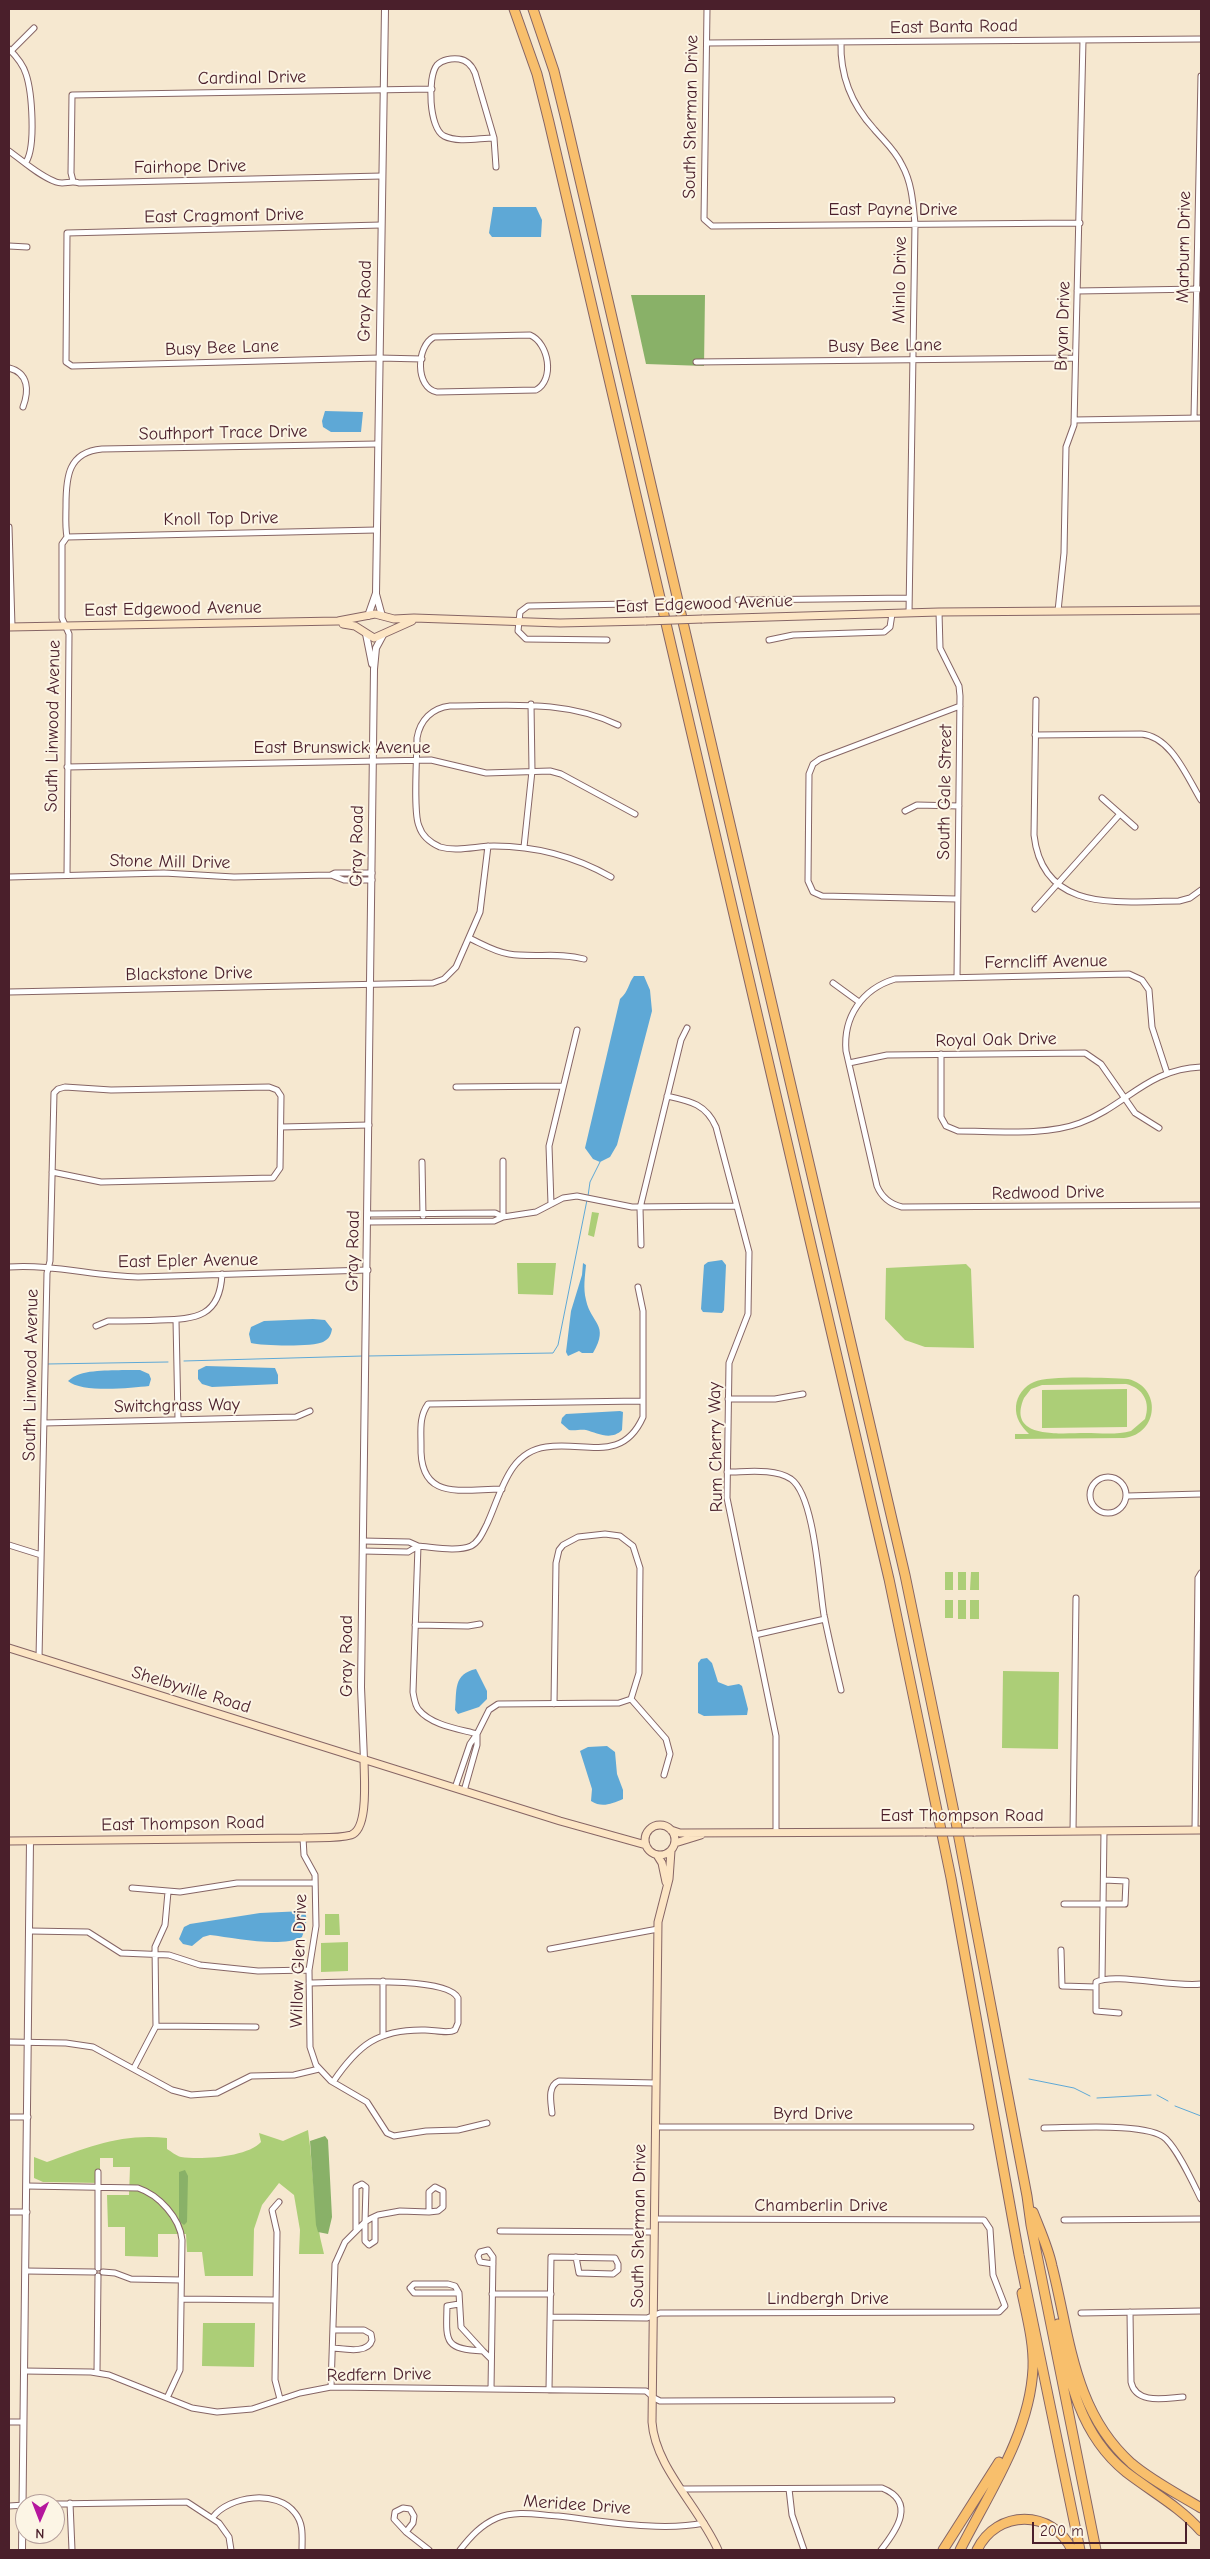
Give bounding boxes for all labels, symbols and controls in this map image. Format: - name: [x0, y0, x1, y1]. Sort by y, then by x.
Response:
- street label: East Banta Road: [890, 15, 1018, 39]
- street label: South Sherman Drive: [679, 35, 703, 199]
- street label: Cardinal Drive: [198, 66, 306, 90]
- street label: Fairhope Drive: [134, 155, 246, 179]
- street label: Marburn Drive: [1172, 191, 1196, 303]
- street label: East Payne Drive: [828, 199, 958, 221]
- street label: East Cragmont Drive: [144, 204, 304, 228]
- street label: Minlo Drive: [888, 236, 912, 324]
- street label: Gray Road: [353, 260, 377, 342]
- street label: Bryan Drive: [1051, 281, 1075, 371]
- street label: Busy Bee Lane: [828, 334, 942, 358]
- street label: Busy Bee Lane: [165, 335, 279, 361]
- street label: Southport Trace Drive: [138, 421, 308, 445]
- street label: Knoll Top Drive: [163, 507, 279, 531]
- street label: East Edgewood Avenue: [615, 590, 793, 618]
- street label: East Edgewood Avenue: [84, 597, 262, 621]
- street label: South Linwood Avenue: [41, 640, 65, 812]
- street label: South Gale Street: [933, 724, 957, 860]
- street label: East Brunswick Avenue: [254, 737, 430, 759]
- street label: Gray Road: [345, 805, 369, 887]
- street label: Stone Mill Drive: [109, 850, 231, 874]
- street label: Ferncliff Avenue: [984, 950, 1108, 974]
- street label: Blackstone Drive: [125, 962, 253, 986]
- street label: Royal Oak Drive: [935, 1028, 1057, 1052]
- street label: Redwood Drive: [991, 1181, 1105, 1205]
- street label: Gray Road: [341, 1210, 365, 1292]
- street label: East Epler Avenue: [118, 1249, 258, 1273]
- street label: South Linwood Avenue: [19, 1289, 43, 1461]
- street label: Rum Cherry Way: [704, 1382, 728, 1512]
- street label: Switchgrass Way: [114, 1394, 240, 1418]
- street label: Gray Road: [336, 1615, 358, 1697]
- street label: Shelbyville Road: [129, 1662, 253, 1718]
- street label: East Thompson Road: [880, 1805, 1044, 1827]
- street label: East Thompson Road: [101, 1812, 265, 1836]
- street label: Willow Glen Drive: [286, 1894, 312, 2028]
- street label: Byrd Drive: [773, 2103, 853, 2125]
- street label: South Sherman Drive: [627, 2144, 651, 2308]
- street label: Chamberlin Drive: [754, 2195, 888, 2217]
- street label: Lindbergh Drive: [767, 2288, 889, 2310]
- street label: Redfern Drive: [327, 2363, 431, 2387]
- street label: Meridee Drive: [523, 2490, 631, 2520]
- north arrow: [15, 2494, 65, 2544]
- scale bar: [1035, 2512, 1190, 2544]
- text: 200 m: [1040, 2522, 1084, 2540]
- text: N: [35, 2525, 44, 2542]

